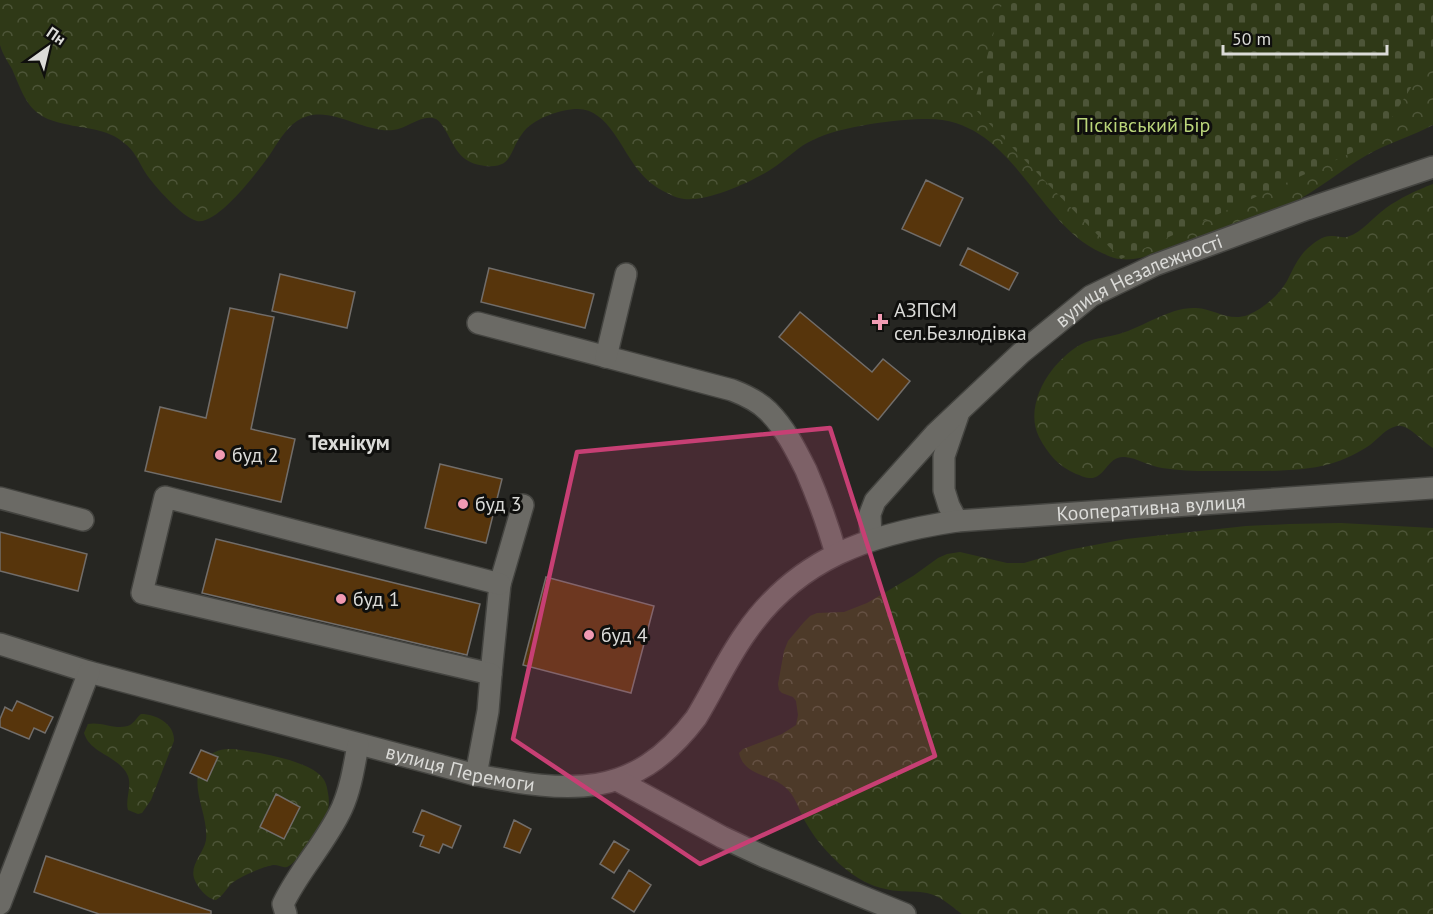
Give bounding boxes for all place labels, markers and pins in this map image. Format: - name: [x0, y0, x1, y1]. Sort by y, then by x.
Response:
- place label: АЗПСМ сел.Безлюдівка: [894, 297, 1027, 346]
- marker: АЗПСМ сел.Безлюдівка: [871, 313, 889, 331]
- place label: буд 2: [232, 442, 279, 468]
- marker: буд 2: [213, 448, 227, 462]
- place label: буд 3: [475, 491, 522, 517]
- marker: буд 3: [456, 497, 470, 511]
- place label: буд 1: [353, 586, 400, 612]
- marker: буд 1: [334, 592, 348, 606]
- place label: буд 4: [601, 622, 648, 648]
- marker: буд 4: [582, 628, 596, 642]

